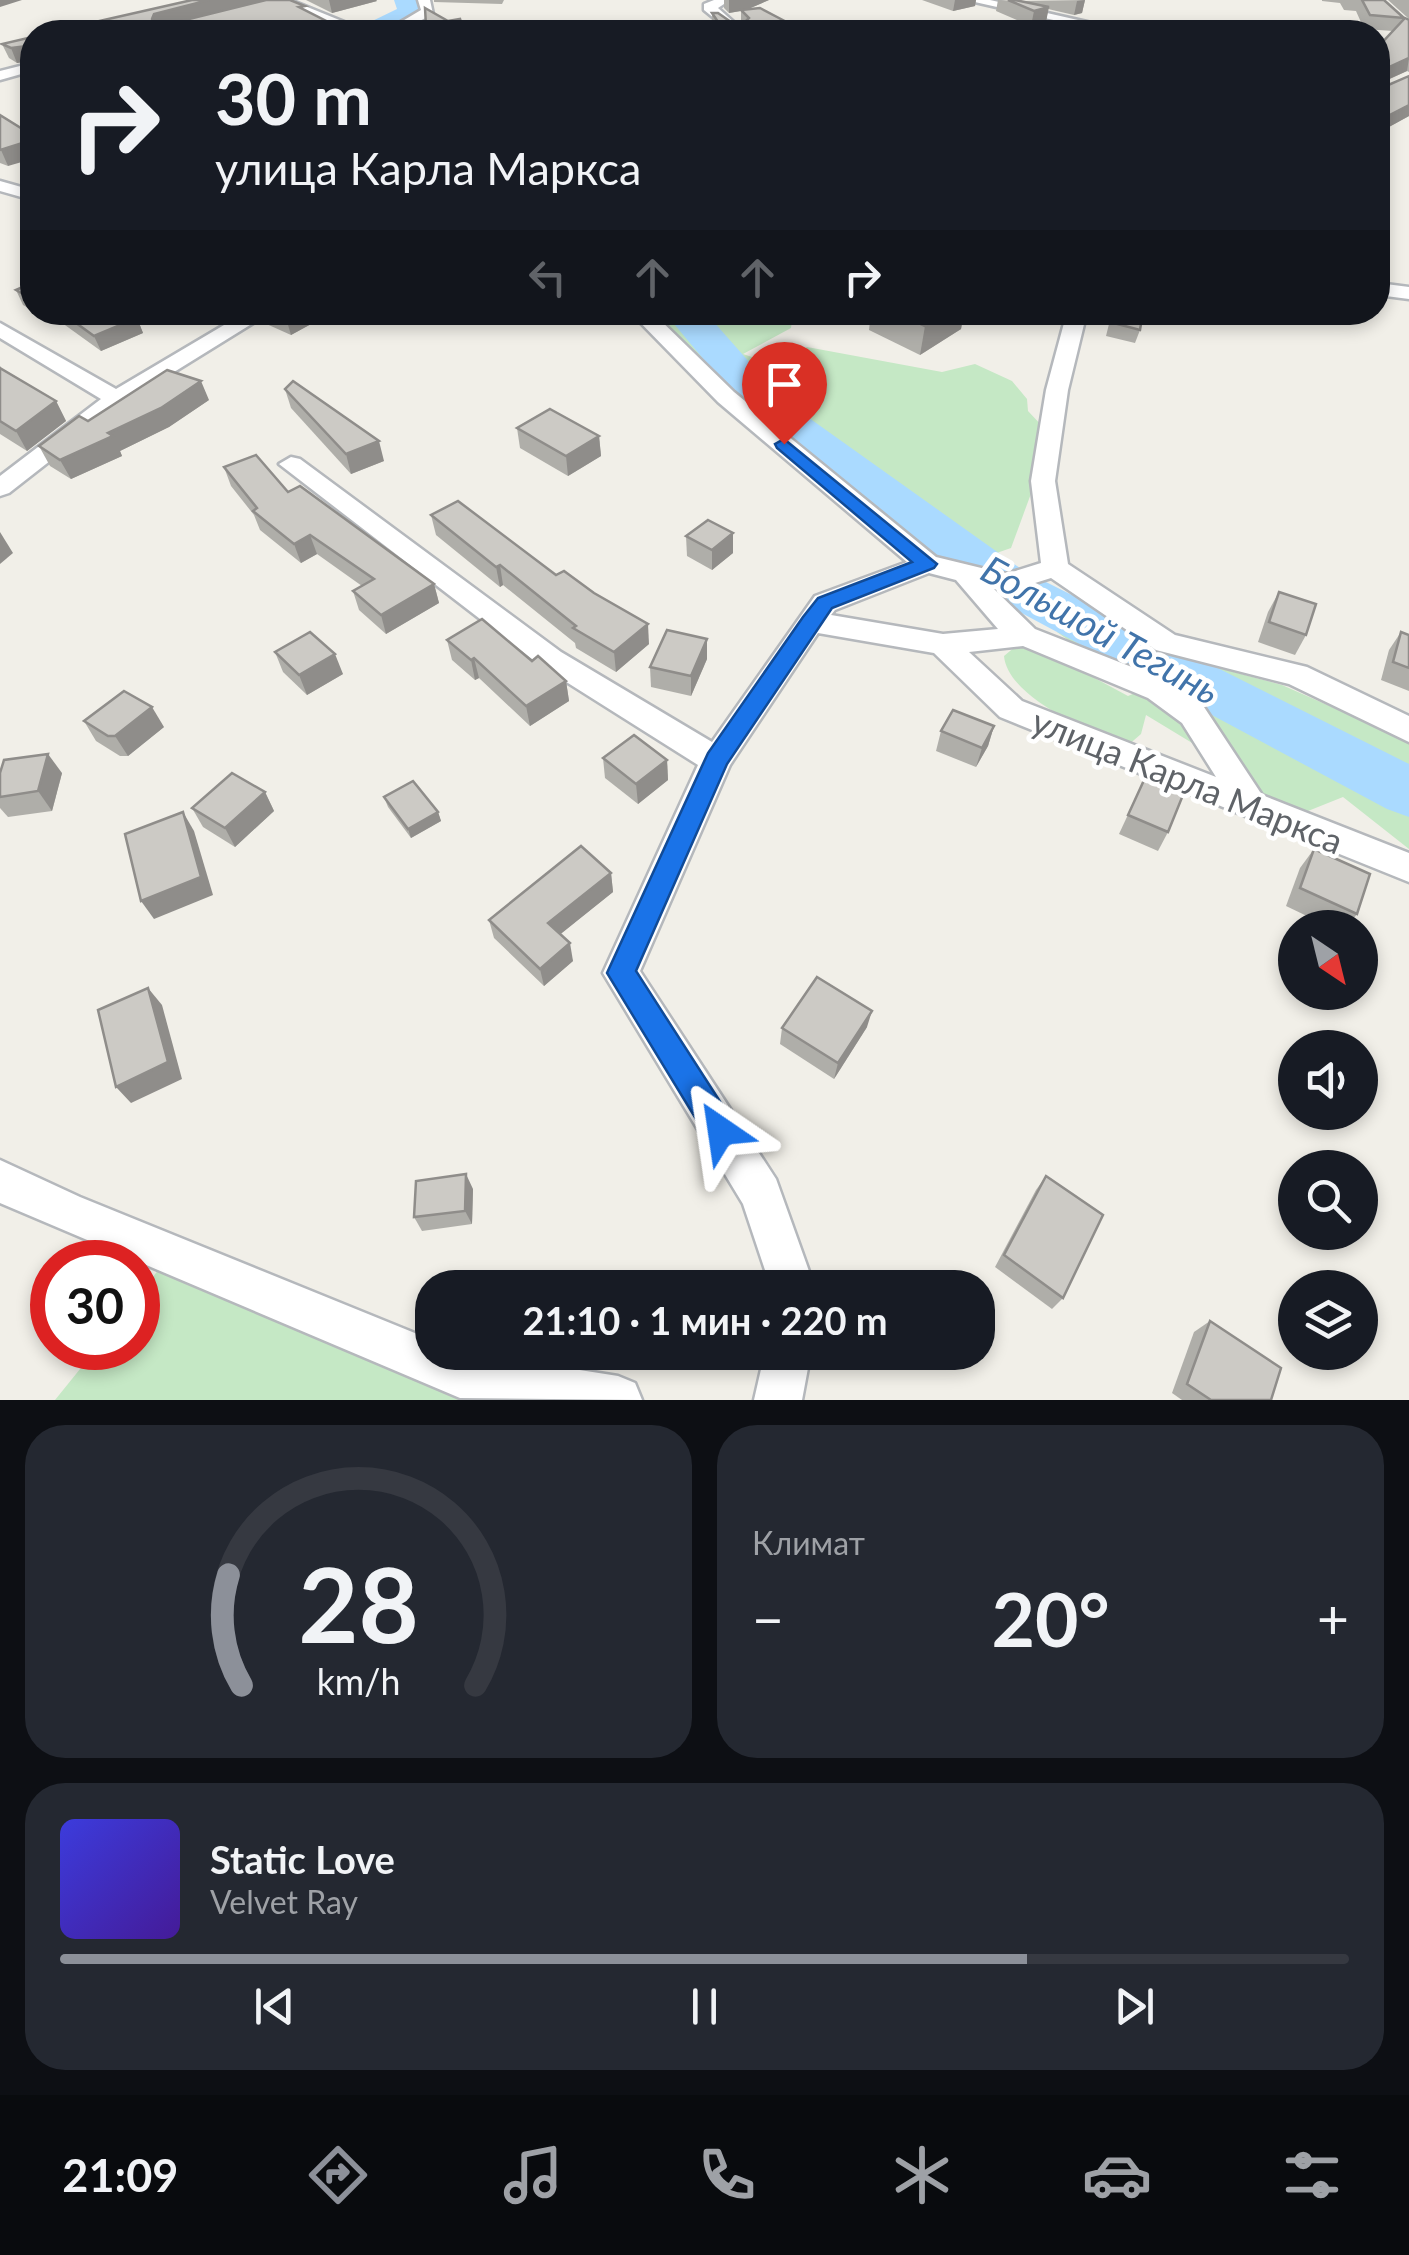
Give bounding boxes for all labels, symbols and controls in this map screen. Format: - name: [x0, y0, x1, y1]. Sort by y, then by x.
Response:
- text: 30 m: [215, 56, 372, 140]
- icon: right: [50, 60, 180, 190]
- text: улица Карла Маркса: [215, 141, 641, 195]
- icon: left: [520, 250, 575, 305]
- icon: ahead: [625, 250, 680, 305]
- icon: ahead: [730, 250, 785, 305]
- icon: right: [835, 250, 890, 305]
- pin: [742, 342, 827, 445]
- icon: arrive: [757, 357, 812, 412]
- water label: Большой Тегинь: [974, 545, 1228, 713]
- street label: улица Карла Маркса: [1026, 698, 1350, 862]
- north arrow: [1278, 910, 1378, 1010]
- map controls: [1278, 910, 1378, 1370]
- button: sound: [1278, 1030, 1378, 1130]
- position arrow: [669, 1079, 773, 1183]
- button: search: [1278, 1150, 1378, 1250]
- speed limit sign: 30: [30, 1240, 160, 1370]
- button: layers: [1278, 1270, 1378, 1370]
- text: 21:10 · 1 мин · 220 m: [522, 1297, 888, 1343]
- text: Климат: [752, 1523, 865, 1562]
- text: 28: [298, 1540, 419, 1665]
- text: 20°: [991, 1573, 1110, 1663]
- text: −: [752, 1585, 784, 1651]
- text: +: [1317, 1585, 1349, 1651]
- text: km/h: [317, 1660, 400, 1703]
- text: Static Love: [210, 1836, 395, 1882]
- text: Velvet Ray: [210, 1882, 358, 1921]
- icon: previous: [247, 1979, 302, 2034]
- icon: pause: [677, 1979, 732, 2034]
- icon: next: [1107, 1979, 1162, 2034]
- icon: directions: [303, 2140, 373, 2210]
- icon: music: [498, 2140, 568, 2210]
- icon: phone: [692, 2140, 762, 2210]
- icon: climate: [887, 2140, 957, 2210]
- icon: car: [1082, 2140, 1152, 2210]
- icon: filters: [1277, 2140, 1347, 2210]
- text: 21:09: [62, 2148, 178, 2202]

